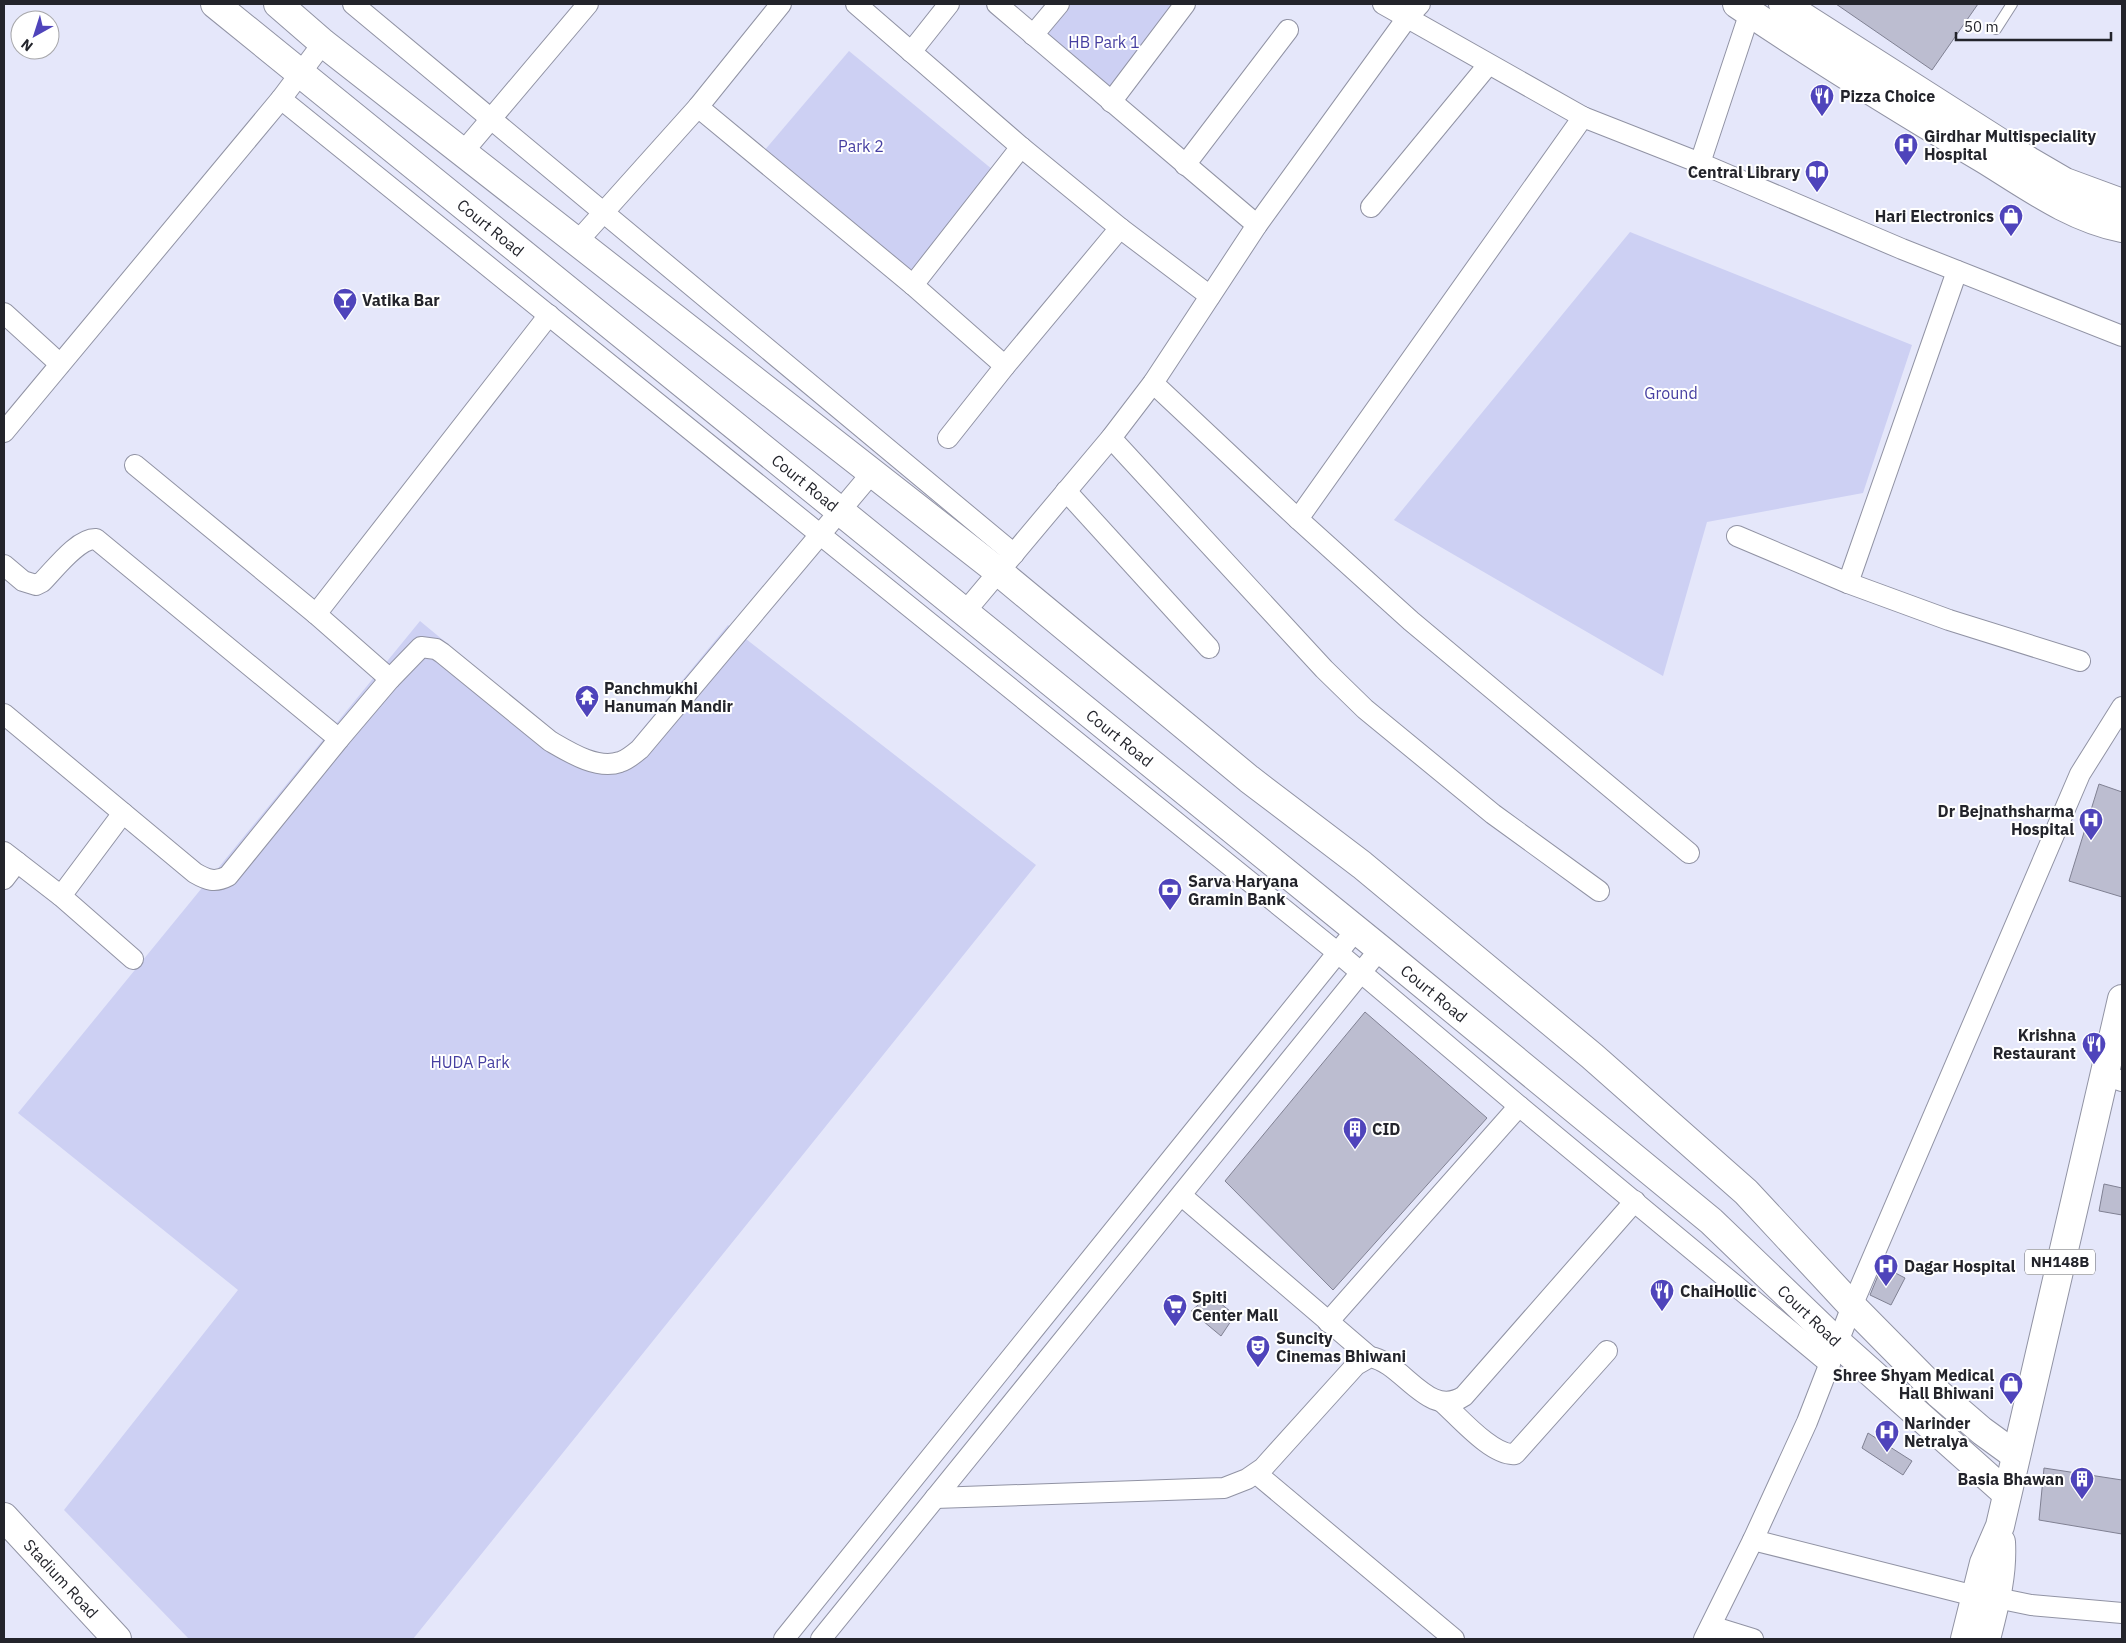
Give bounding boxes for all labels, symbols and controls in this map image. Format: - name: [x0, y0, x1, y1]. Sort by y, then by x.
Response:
- north arrow: [10, 10, 60, 60]
- scale bar: [1956, 10, 2111, 42]
- text: 50 m: [1964, 17, 1999, 36]
- park label: HB Park 1: [1068, 32, 1140, 52]
- text: N: [17, 35, 36, 55]
- restaurant icon: Pizza Choice: [1809, 83, 1835, 117]
- place label: Pizza Choice: [1840, 86, 1935, 106]
- place label: Girdhar Multispeciality Hospital: [1924, 126, 2096, 164]
- hospital icon: Girdhar Multispeciality Hospital: [1893, 132, 1919, 166]
- park label: Park 2: [838, 136, 884, 156]
- library icon: Central Library: [1804, 159, 1830, 193]
- place label: Central Library: [1688, 162, 1800, 182]
- street label: Court Road: [453, 195, 528, 261]
- shop icon: Hari Electronics: [1998, 203, 2024, 237]
- place label: Hari Electronics: [1875, 206, 1994, 226]
- bar icon: Vatika Bar: [332, 287, 358, 321]
- place label: Vatika Bar: [362, 290, 440, 310]
- park label: Ground: [1644, 383, 1698, 403]
- street label: Court Road: [768, 450, 843, 516]
- place label: Panchmukhi Hanuman Mandir: [604, 678, 734, 716]
- temple icon: Panchmukhi Hanuman Mandir: [574, 684, 600, 718]
- street label: Court Road: [1082, 705, 1157, 771]
- place label: Dr Bejnathsharma Hospital: [1938, 801, 2074, 839]
- hospital icon: Dr Bejnathsharma Hospital: [2078, 807, 2104, 841]
- place label: Sarva Haryana Gramin Bank: [1188, 871, 1298, 909]
- bank icon: Sarva Haryana Gramin Bank: [1157, 877, 1183, 911]
- street label: Court Road: [1397, 960, 1471, 1027]
- place label: Krishna Restaurant: [1993, 1025, 2076, 1063]
- restaurant icon: Krishna Restaurant: [2081, 1031, 2107, 1065]
- park label: HUDA Park: [430, 1052, 510, 1072]
- building icon: CID: [1342, 1116, 1368, 1150]
- place label: CID: [1372, 1119, 1400, 1139]
- road number: NH148B: [2025, 1250, 2095, 1274]
- hospital icon: Dagar Hospital: [1873, 1253, 1899, 1287]
- place label: Dagar Hospital: [1904, 1256, 2016, 1276]
- restaurant icon: ChaiHollic: [1649, 1278, 1675, 1312]
- place label: ChaiHollic: [1680, 1281, 1757, 1301]
- street label: Court Road: [1774, 1281, 1845, 1351]
- place label: Spiti Center Mall: [1192, 1287, 1278, 1325]
- supermarket icon: Spiti Center Mall: [1162, 1293, 1188, 1327]
- place label: Suncity Cinemas Bhiwani: [1276, 1328, 1406, 1366]
- theatre icon: Suncity Cinemas Bhiwani: [1245, 1334, 1271, 1368]
- place label: Shree Shyam Medical Hall Bhiwani: [1833, 1365, 1994, 1403]
- shop icon: Shree Shyam Medical Hall Bhiwani: [1998, 1371, 2024, 1405]
- place label: Narinder Netralya: [1904, 1413, 1971, 1451]
- hospital icon: Narinder Netralya: [1874, 1419, 1900, 1453]
- building icon: Basia Bhawan: [2069, 1466, 2095, 1500]
- place label: Basia Bhawan: [1958, 1469, 2064, 1489]
- street label: Stadium Road: [20, 1535, 103, 1622]

